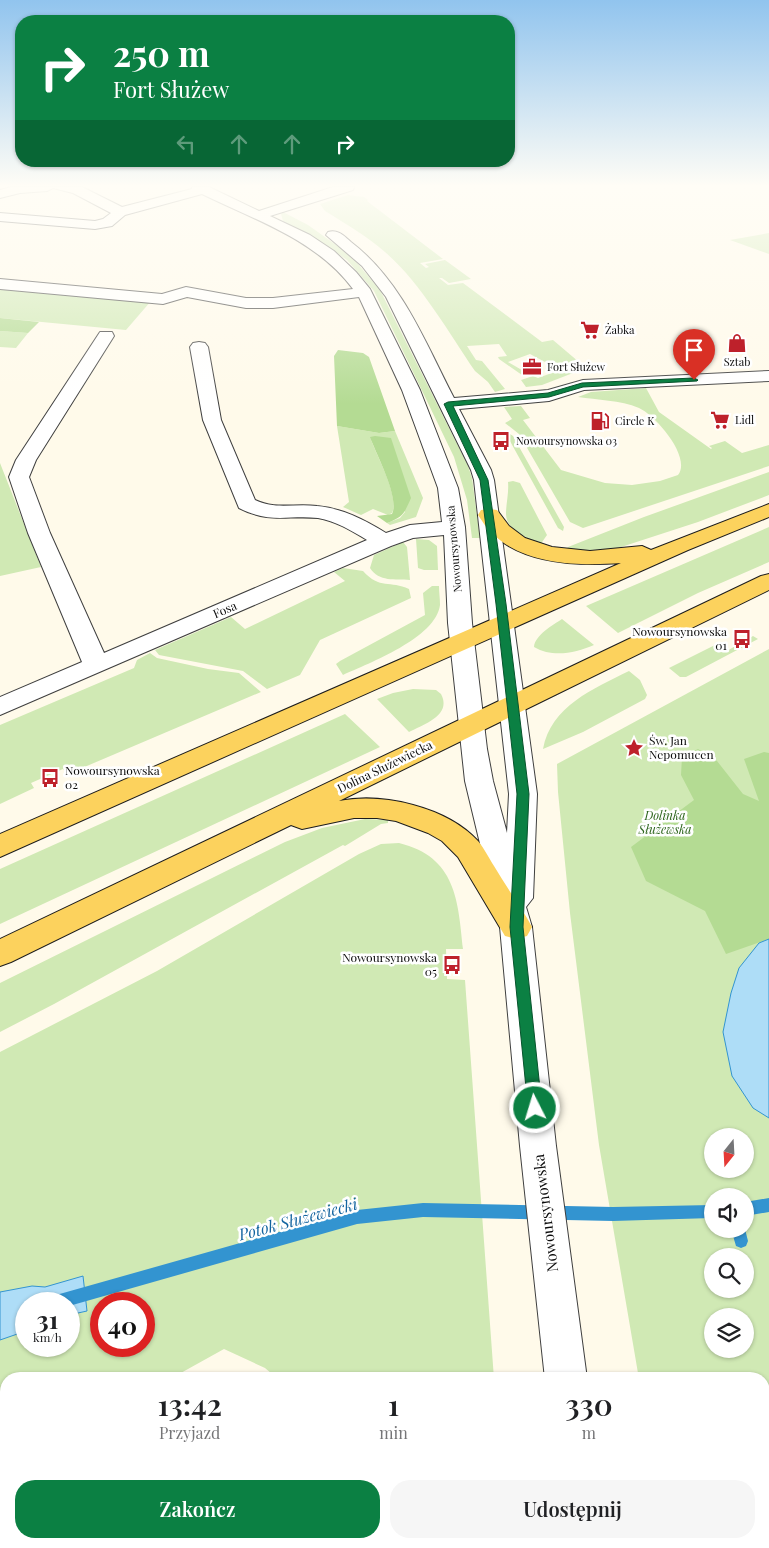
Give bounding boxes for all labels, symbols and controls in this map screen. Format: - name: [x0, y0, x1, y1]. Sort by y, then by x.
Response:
- text: 250 m: [113, 29, 210, 76]
- icon: right: [30, 35, 95, 100]
- text: Fort Służew: [113, 74, 229, 104]
- icon: left: [172, 130, 200, 158]
- icon: ahead: [225, 130, 253, 158]
- icon: ahead: [278, 130, 306, 158]
- icon: right: [331, 130, 359, 158]
- supermarket icon: Żabka: [579, 319, 601, 341]
- place label: Żabka: [605, 322, 635, 337]
- pin: [673, 329, 715, 380]
- shop icon: Sztab: [726, 332, 748, 354]
- icon: arrive: [680, 336, 708, 364]
- place label: Sztab: [724, 354, 750, 369]
- office icon: Fort Służew: [521, 356, 543, 378]
- place label: Fort Służew: [547, 359, 606, 374]
- supermarket icon: Lidl: [709, 409, 731, 431]
- fuel station icon: Circle K: [589, 410, 611, 432]
- place label: Lidl: [735, 412, 754, 427]
- place label: Circle K: [615, 413, 655, 428]
- bus stop icon: Nowoursynowska 03: [490, 430, 512, 452]
- place label: Nowoursynowska 03: [516, 433, 617, 448]
- street label: Nowoursynowska: [442, 505, 465, 593]
- street label: Fosa: [210, 597, 239, 621]
- place label: Nowoursynowska 01: [632, 623, 728, 653]
- bus stop icon: Nowoursynowska 01: [731, 628, 753, 650]
- place label: Św. Jan Nepomucen: [649, 732, 714, 762]
- street label: Dolina Służewiecka: [334, 736, 435, 796]
- place icon: Św. Jan Nepomucen: [623, 737, 645, 759]
- place label: Nowoursynowska 02: [65, 762, 160, 792]
- bus stop icon: Nowoursynowska 02: [39, 767, 61, 789]
- park label: Dolinka Służewska: [638, 807, 691, 837]
- place label: Nowoursynowska 05: [342, 949, 437, 979]
- bus stop icon: Nowoursynowska 05: [441, 954, 463, 976]
- position arrow: [508, 1081, 560, 1133]
- north arrow: [704, 1128, 754, 1178]
- map controls: [704, 1128, 754, 1358]
- street label: Nowoursynowska: [528, 1153, 562, 1273]
- button: sound: [704, 1188, 754, 1238]
- water label: Potok Służewiecki: [235, 1192, 361, 1245]
- button: search: [704, 1248, 754, 1298]
- speed limit sign: 40: [90, 1292, 155, 1357]
- text: 31: [37, 1302, 58, 1335]
- button: layers: [704, 1308, 754, 1358]
- text: km/h: [33, 1329, 62, 1345]
- text: 13:42: [157, 1384, 222, 1424]
- text: 1: [388, 1384, 399, 1424]
- text: 330: [565, 1384, 613, 1424]
- text: Przyjazd: [159, 1422, 220, 1443]
- text: min: [379, 1422, 408, 1443]
- text: m: [582, 1422, 596, 1443]
- button: Zakończ: [15, 1480, 380, 1538]
- button: Udostępnij: [390, 1480, 755, 1538]

